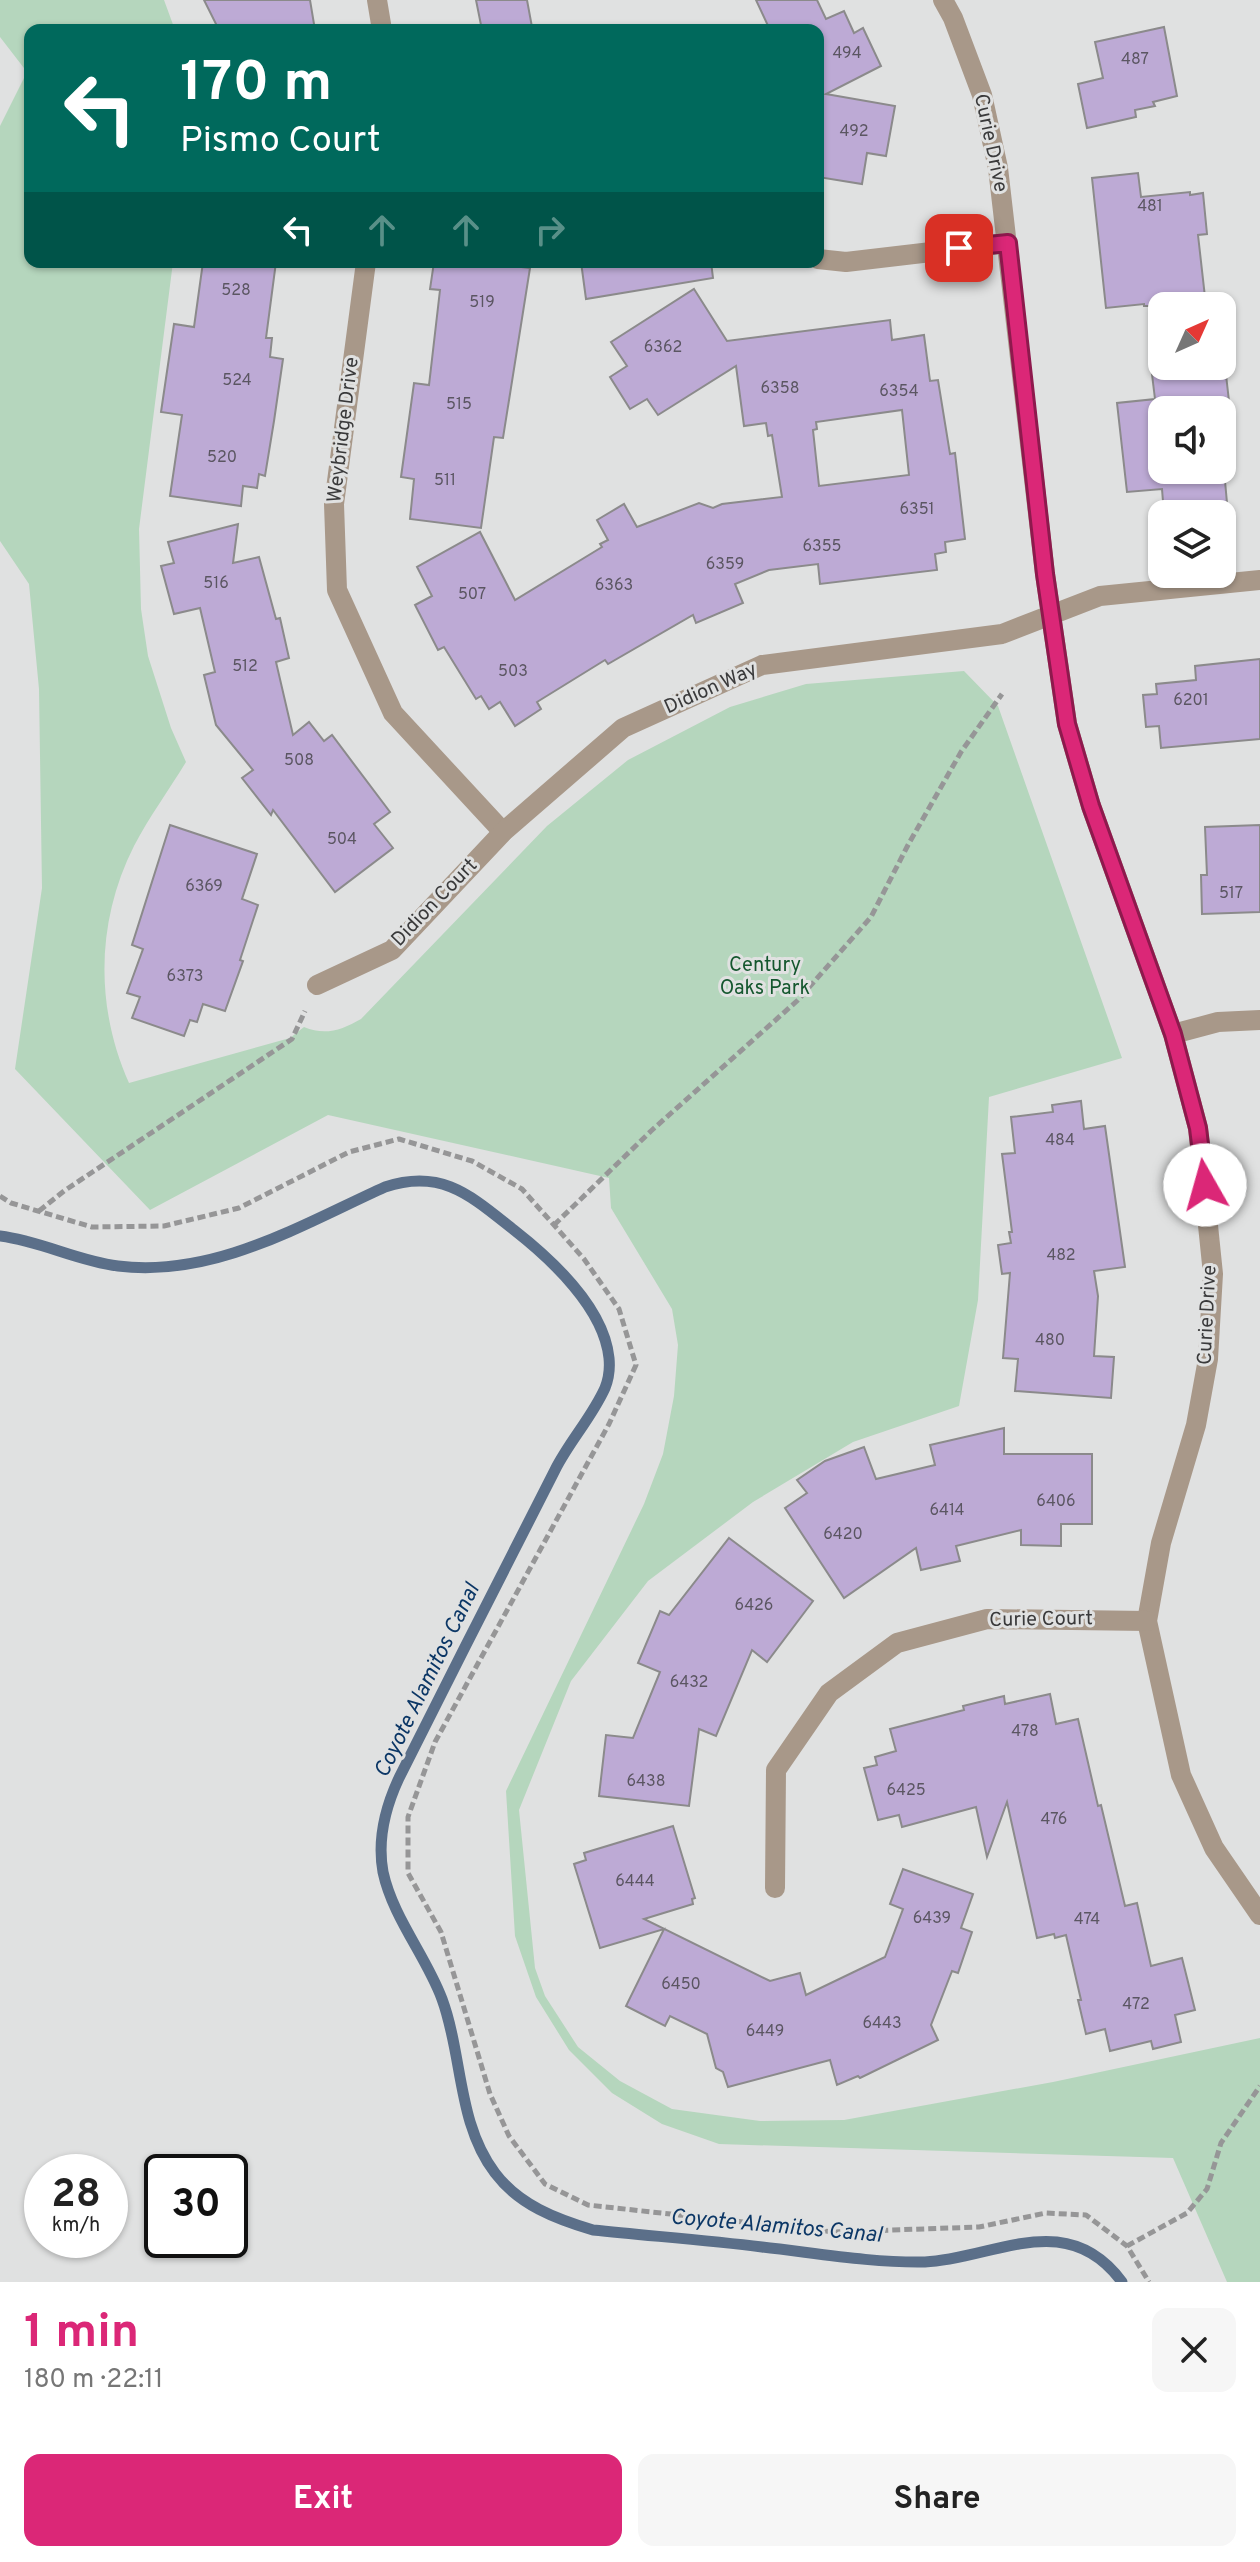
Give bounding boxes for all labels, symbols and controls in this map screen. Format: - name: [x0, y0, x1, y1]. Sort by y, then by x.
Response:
- house number: 494: [832, 44, 862, 64]
- text: 170 m: [180, 50, 332, 120]
- house number: 487: [1121, 50, 1149, 70]
- icon: left: [48, 56, 152, 160]
- street label: Curie Drive: [967, 91, 1013, 195]
- text: Pismo Court: [180, 119, 381, 165]
- house number: 492: [839, 122, 869, 142]
- house number: 481: [1137, 197, 1163, 217]
- icon: left: [276, 208, 320, 252]
- icon: ahead: [360, 208, 404, 252]
- icon: ahead: [444, 208, 488, 252]
- icon: right: [528, 208, 572, 252]
- pin: [925, 214, 993, 282]
- icon: arrive: [937, 226, 981, 270]
- house number: 528: [221, 281, 251, 301]
- north arrow: [1148, 292, 1236, 380]
- map controls: [1148, 292, 1236, 588]
- house number: 519: [469, 293, 495, 313]
- house number: 6362: [644, 338, 682, 358]
- street label: Weybridge Drive: [322, 356, 366, 504]
- house number: 524: [222, 371, 252, 391]
- house number: 6358: [761, 379, 799, 399]
- house number: 6354: [879, 382, 919, 402]
- house number: 515: [446, 395, 472, 415]
- button: sound: [1148, 396, 1236, 484]
- house number: 520: [207, 448, 237, 468]
- house number: 511: [434, 471, 456, 491]
- house number: 6351: [899, 500, 935, 520]
- button: layers: [1148, 500, 1236, 588]
- house number: 6355: [802, 537, 842, 557]
- house number: 6359: [706, 555, 744, 575]
- house number: 516: [203, 574, 229, 594]
- house number: 6363: [595, 576, 633, 596]
- house number: 507: [458, 585, 486, 605]
- house number: 512: [232, 657, 258, 677]
- street label: Didion Way: [660, 657, 762, 721]
- house number: 503: [498, 662, 528, 682]
- house number: 6201: [1173, 691, 1209, 711]
- house number: 508: [284, 751, 314, 771]
- house number: 504: [327, 830, 357, 850]
- street label: Didion Court: [386, 853, 484, 953]
- house number: 6369: [185, 877, 223, 897]
- house number: 517: [1219, 884, 1243, 904]
- park label: Century Oaks Park: [720, 953, 810, 1002]
- house number: 6373: [167, 967, 203, 987]
- house number: 484: [1045, 1131, 1075, 1151]
- position arrow: [1163, 1143, 1247, 1227]
- house number: 482: [1046, 1246, 1076, 1266]
- street label: Curie Drive: [1192, 1264, 1224, 1366]
- house number: 480: [1035, 1331, 1065, 1351]
- house number: 6406: [1036, 1492, 1076, 1512]
- house number: 6414: [929, 1501, 965, 1521]
- house number: 6420: [823, 1525, 863, 1545]
- water label: Coyote Alamitos Canal: [369, 1578, 487, 1782]
- house number: 6426: [735, 1596, 773, 1616]
- street label: Curie Court: [989, 1606, 1093, 1634]
- house number: 6432: [670, 1673, 708, 1693]
- house number: 478: [1011, 1722, 1039, 1742]
- house number: 6438: [627, 1772, 665, 1792]
- house number: 6425: [886, 1781, 926, 1801]
- house number: 476: [1041, 1810, 1067, 1830]
- house number: 6444: [615, 1872, 655, 1892]
- house number: 6439: [913, 1909, 951, 1929]
- house number: 474: [1074, 1910, 1100, 1930]
- house number: 6450: [661, 1975, 701, 1995]
- house number: 472: [1122, 1995, 1150, 2015]
- house number: 6443: [862, 2014, 902, 2034]
- house number: 6449: [746, 2022, 784, 2042]
- speed limit sign: 30: [144, 2154, 248, 2258]
- text: 28: [51, 2171, 101, 2221]
- water label: Coyote Alamitos Canal: [669, 2204, 884, 2250]
- text: km/h: [52, 2213, 100, 2239]
- text: 1 min: [24, 2304, 139, 2364]
- button: close: [1152, 2308, 1236, 2392]
- text: 180 m · 22:11: [24, 2364, 163, 2397]
- button: Exit: [24, 2454, 622, 2546]
- button: Share: [638, 2454, 1236, 2546]

